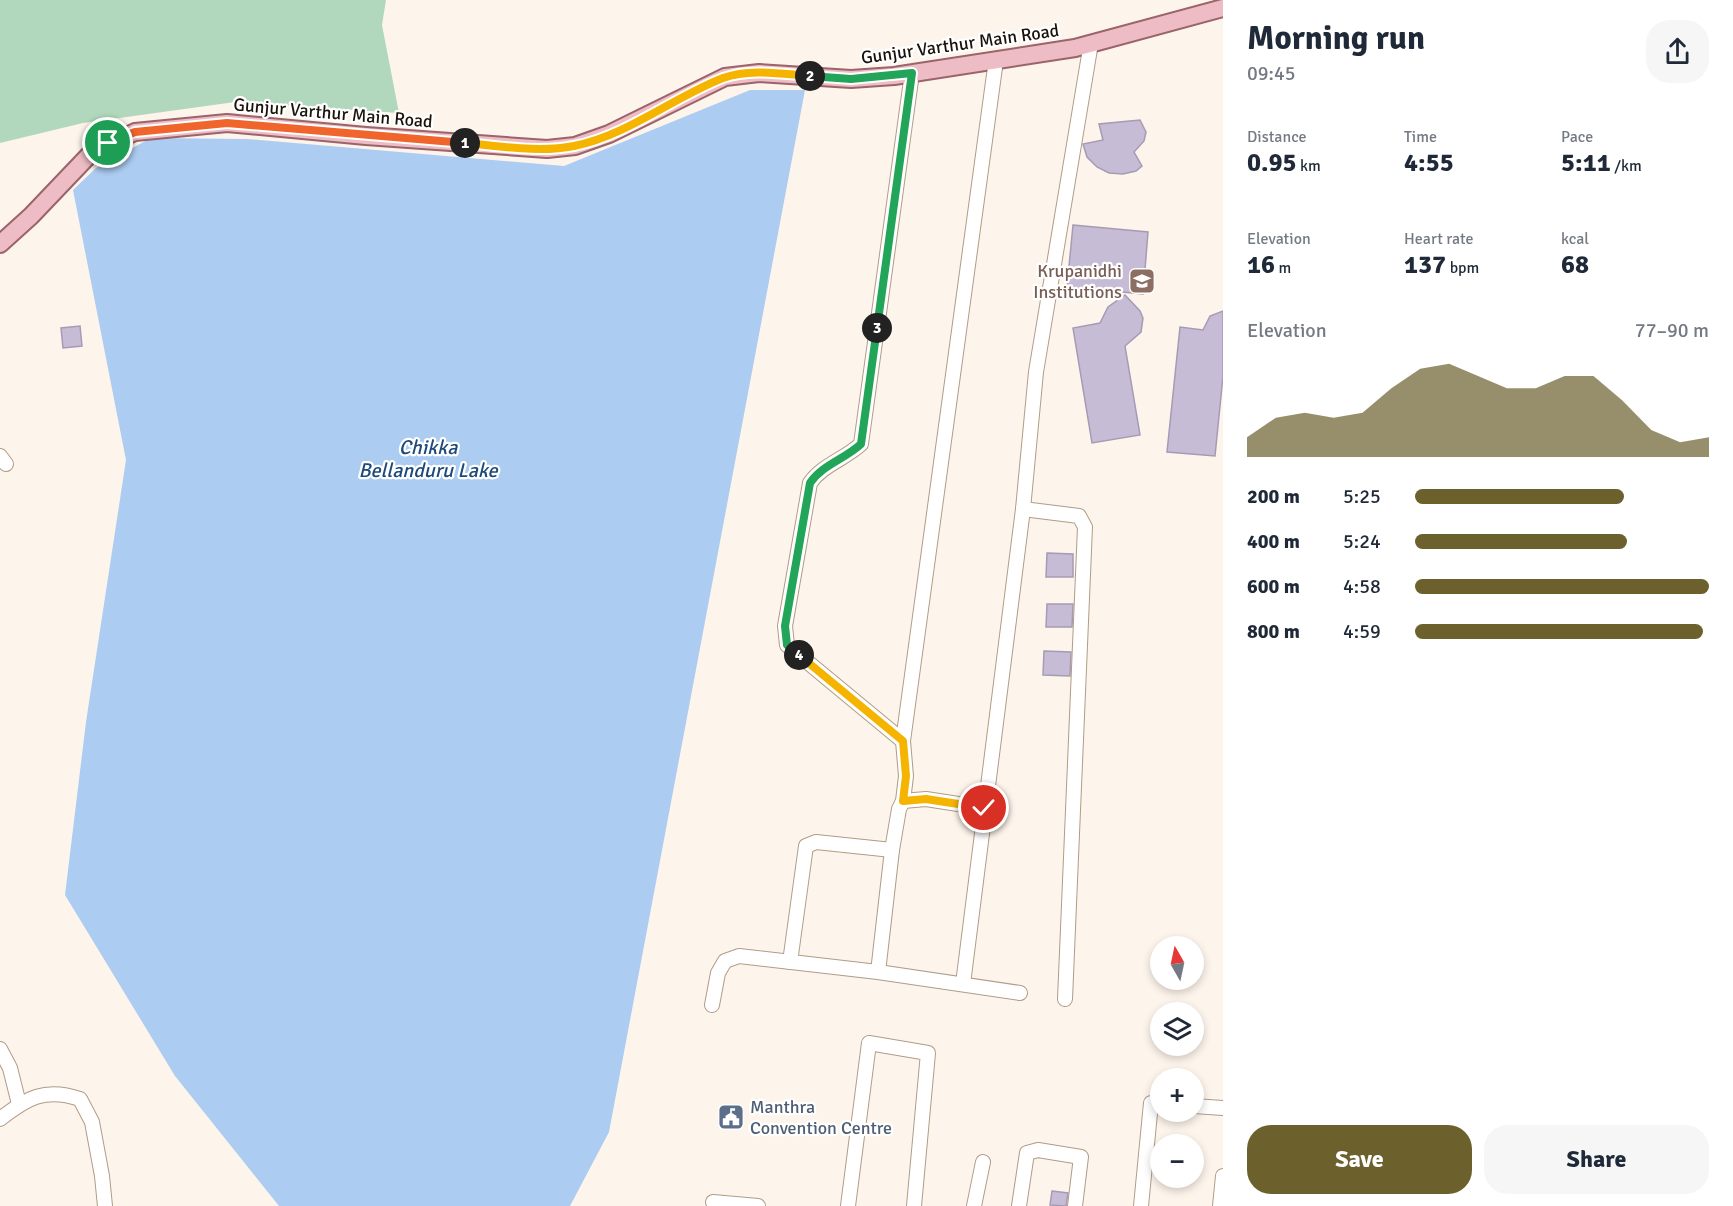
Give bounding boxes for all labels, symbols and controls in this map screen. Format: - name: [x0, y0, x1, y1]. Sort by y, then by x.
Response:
- text: Morning run: [1247, 18, 1425, 59]
- street label: Gunjur Varthur Main Road: [860, 19, 1060, 69]
- button: share: [1646, 20, 1709, 83]
- pin: 2: [795, 61, 825, 91]
- text: 09:45: [1247, 61, 1296, 86]
- text: 2: [806, 66, 814, 86]
- street label: Gunjur Varthur Main Road: [232, 93, 434, 133]
- pin: [82, 117, 133, 168]
- icon: arrive: [91, 126, 124, 159]
- text: Distance: [1247, 127, 1307, 147]
- text: Time: [1404, 127, 1437, 147]
- text: Pace: [1561, 127, 1593, 147]
- pin: 1: [450, 128, 480, 158]
- text: 1: [461, 133, 469, 153]
- text: 0.95: [1247, 147, 1297, 179]
- text: 4:55: [1404, 147, 1454, 179]
- text: 5:11: [1561, 147, 1611, 179]
- text: km: [1297, 156, 1321, 176]
- text: /km: [1611, 156, 1642, 176]
- text: Elevation: [1247, 229, 1311, 249]
- text: Heart rate: [1404, 229, 1473, 249]
- text: kcal: [1561, 229, 1589, 249]
- text: 16: [1247, 249, 1275, 281]
- text: 137: [1404, 249, 1446, 281]
- text: 68: [1561, 249, 1589, 281]
- text: m: [1275, 258, 1291, 278]
- text: bpm: [1446, 258, 1479, 278]
- place label: Krupanidhi Institutions: [1033, 260, 1122, 303]
- school or university icon: Krupanidhi Institutions: [1127, 266, 1157, 296]
- pin: 3: [862, 313, 892, 343]
- text: 3: [873, 318, 881, 338]
- text: Elevation: [1247, 318, 1327, 343]
- text: 77–90 m: [1635, 318, 1709, 343]
- water label: Chikka Bellanduru Lake: [359, 435, 498, 483]
- text: 200 m: [1247, 484, 1300, 509]
- text: 5:25: [1343, 484, 1381, 509]
- text: 400 m: [1247, 529, 1300, 554]
- text: 5:24: [1343, 529, 1381, 554]
- text: 600 m: [1247, 574, 1300, 599]
- text: 4:58: [1343, 574, 1381, 599]
- text: 800 m: [1247, 619, 1300, 644]
- text: 4:59: [1343, 619, 1381, 644]
- pin: 4: [784, 640, 814, 670]
- text: 4: [795, 645, 803, 665]
- pin: [958, 782, 1009, 833]
- icon: check: [967, 791, 1000, 824]
- north arrow: [1150, 936, 1204, 990]
- map controls: [1150, 936, 1204, 1188]
- button: layers: [1150, 1002, 1204, 1056]
- button: +: [1150, 1068, 1204, 1122]
- place label: Manthra Convention Centre: [750, 1096, 892, 1139]
- public building icon: Manthra Convention Centre: [716, 1102, 746, 1132]
- button: Save: [1247, 1125, 1472, 1194]
- button: Share: [1484, 1125, 1709, 1194]
- button: −: [1150, 1134, 1204, 1188]

